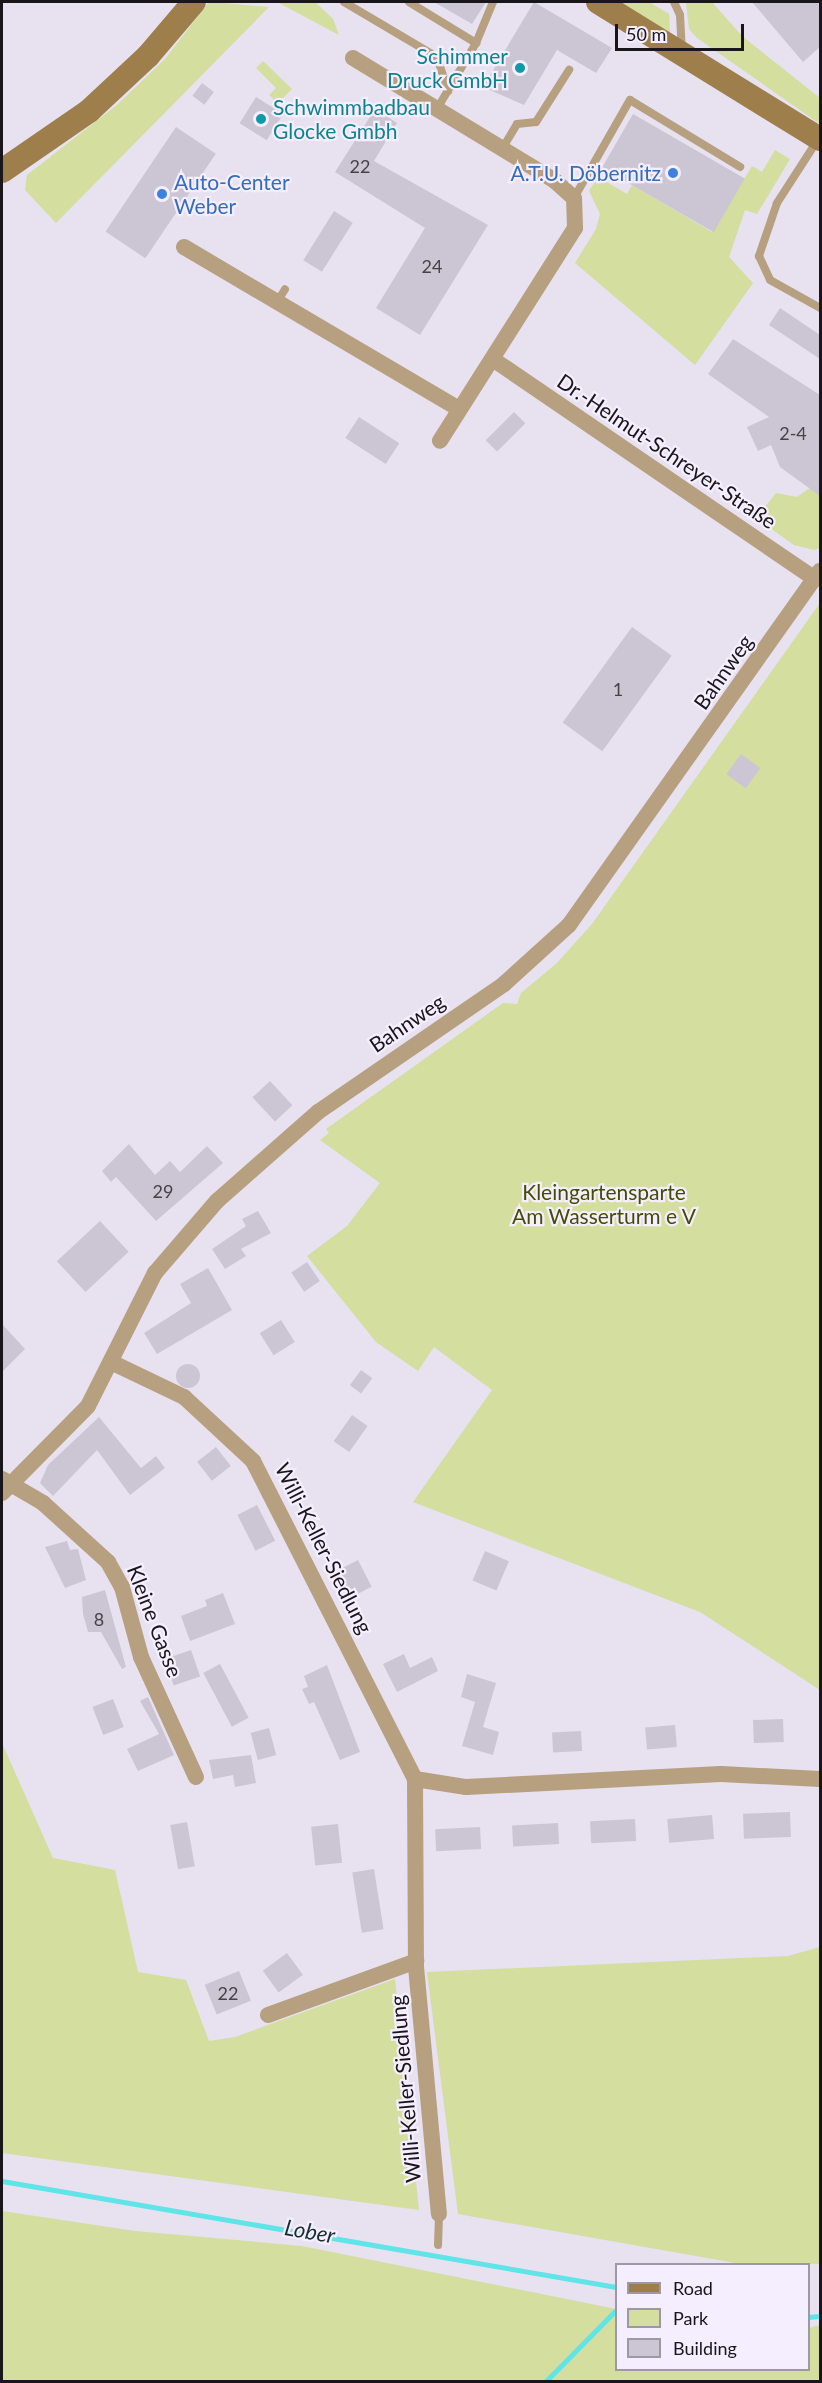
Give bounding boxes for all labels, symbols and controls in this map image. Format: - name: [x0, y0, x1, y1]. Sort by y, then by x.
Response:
- scale bar: [618, 12, 747, 50]
- text: 50 m: [626, 23, 666, 45]
- place label: Schimmer Druck GmbH: [387, 43, 508, 93]
- marker: Schimmer Druck GmbH: [513, 61, 527, 75]
- place label: Schwimmbadbau Glocke Gmbh: [273, 94, 430, 144]
- marker: Schwimmbadbau Glocke Gmbh: [254, 112, 268, 126]
- house number: 22: [350, 155, 370, 177]
- place label: A.T.U. Döbernitz: [510, 160, 661, 186]
- marker: A.T.U. Döbernitz: [666, 166, 680, 180]
- place label: Auto-Center Weber: [174, 169, 290, 219]
- marker: Auto-Center Weber: [155, 187, 169, 201]
- house number: 24: [422, 255, 442, 277]
- street label: Dr.-Helmut-Schreyer-Straße: [553, 368, 781, 534]
- house number: 2-4: [779, 422, 807, 444]
- street label: Bahnweg: [688, 630, 758, 714]
- house number: 1: [613, 678, 623, 700]
- street label: Bahnweg: [364, 989, 450, 1057]
- park label: Kleingartensparte Am Wasserturm e V: [512, 1179, 696, 1229]
- house number: 29: [153, 1180, 173, 1202]
- street label: Willi-Keller-Siedlung: [270, 1458, 378, 1638]
- street label: Kleine Gasse: [122, 1561, 188, 1681]
- house number: 8: [94, 1608, 104, 1630]
- house number: 22: [218, 1982, 238, 2004]
- street label: Willi-Keller-Siedlung: [384, 1994, 426, 2184]
- water label: Lober: [283, 2214, 337, 2248]
- legend: [615, 2263, 810, 2371]
- text: Road: [673, 2277, 713, 2299]
- text: Park: [673, 2307, 708, 2329]
- text: Building: [673, 2337, 737, 2359]

